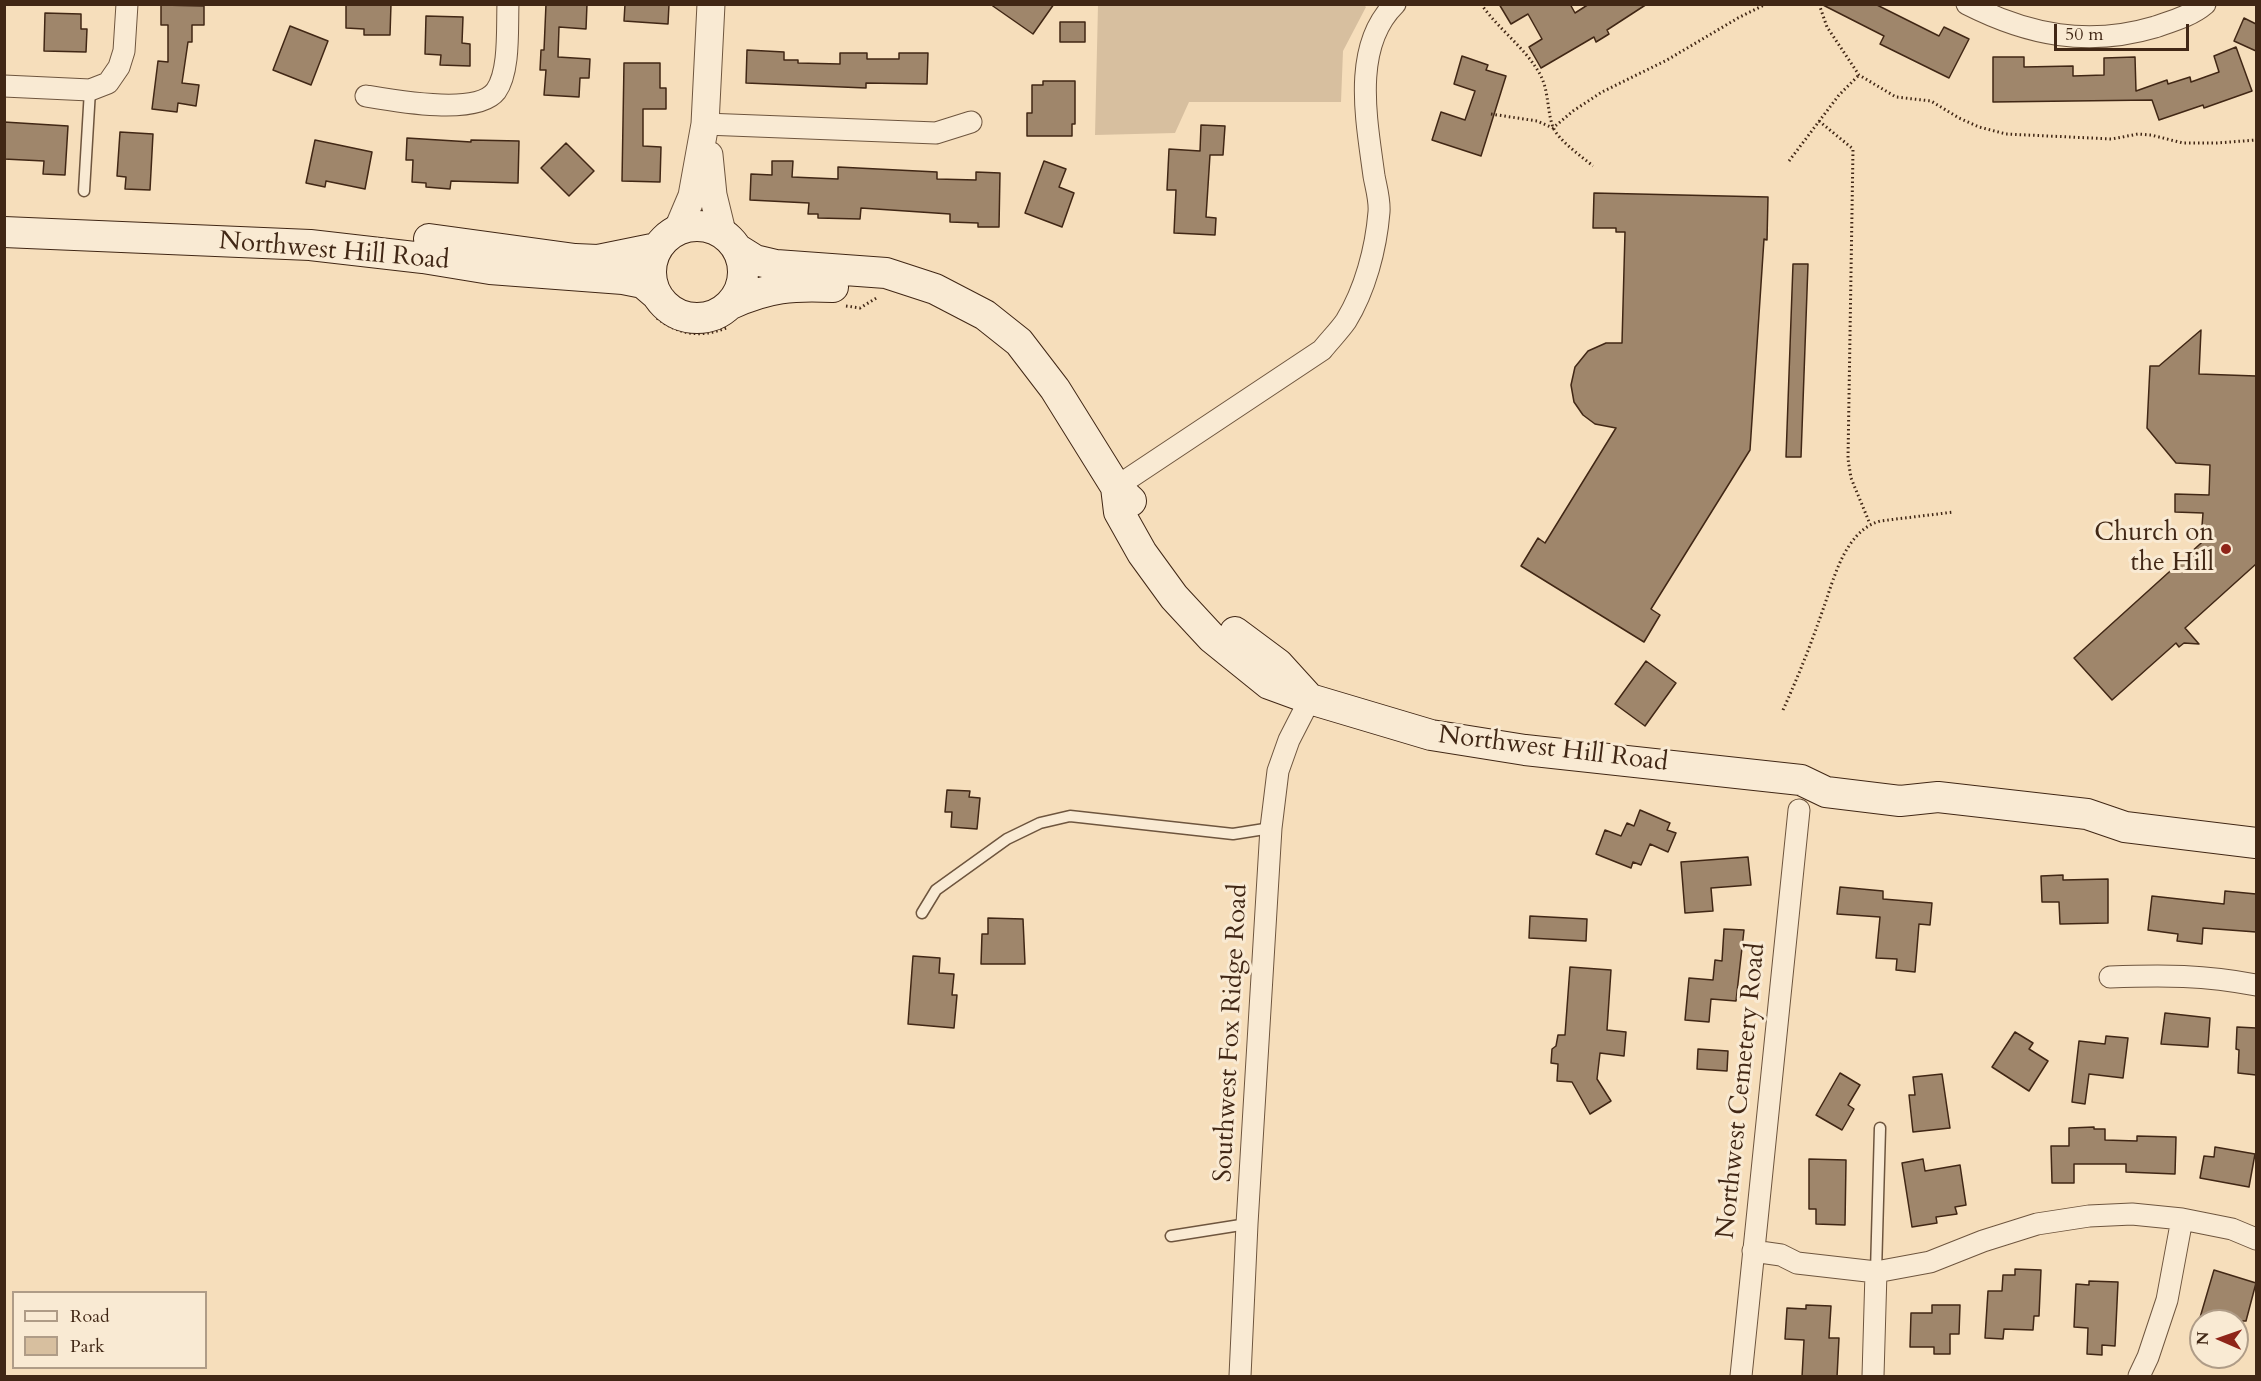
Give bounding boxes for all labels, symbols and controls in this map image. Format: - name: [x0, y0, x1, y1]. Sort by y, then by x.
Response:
- scale bar: [2057, 12, 2192, 50]
- text: 50 m: [2065, 22, 2104, 47]
- street label: Northwest Hill Road: [218, 226, 450, 278]
- place label: Church on the Hill: [2094, 518, 2214, 580]
- marker: Church on the Hill: [2219, 542, 2233, 556]
- street label: Northwest Hill Road: [1436, 720, 1670, 780]
- street label: Southwest Fox Ridge Road: [1209, 883, 1255, 1183]
- street label: Northwest Cemetery Road: [1711, 941, 1773, 1241]
- legend: [12, 1291, 207, 1369]
- text: Road: [70, 1304, 110, 1329]
- north arrow: [2189, 1309, 2249, 1369]
- text: N: [2192, 1331, 2214, 1346]
- text: Park: [70, 1334, 105, 1359]

